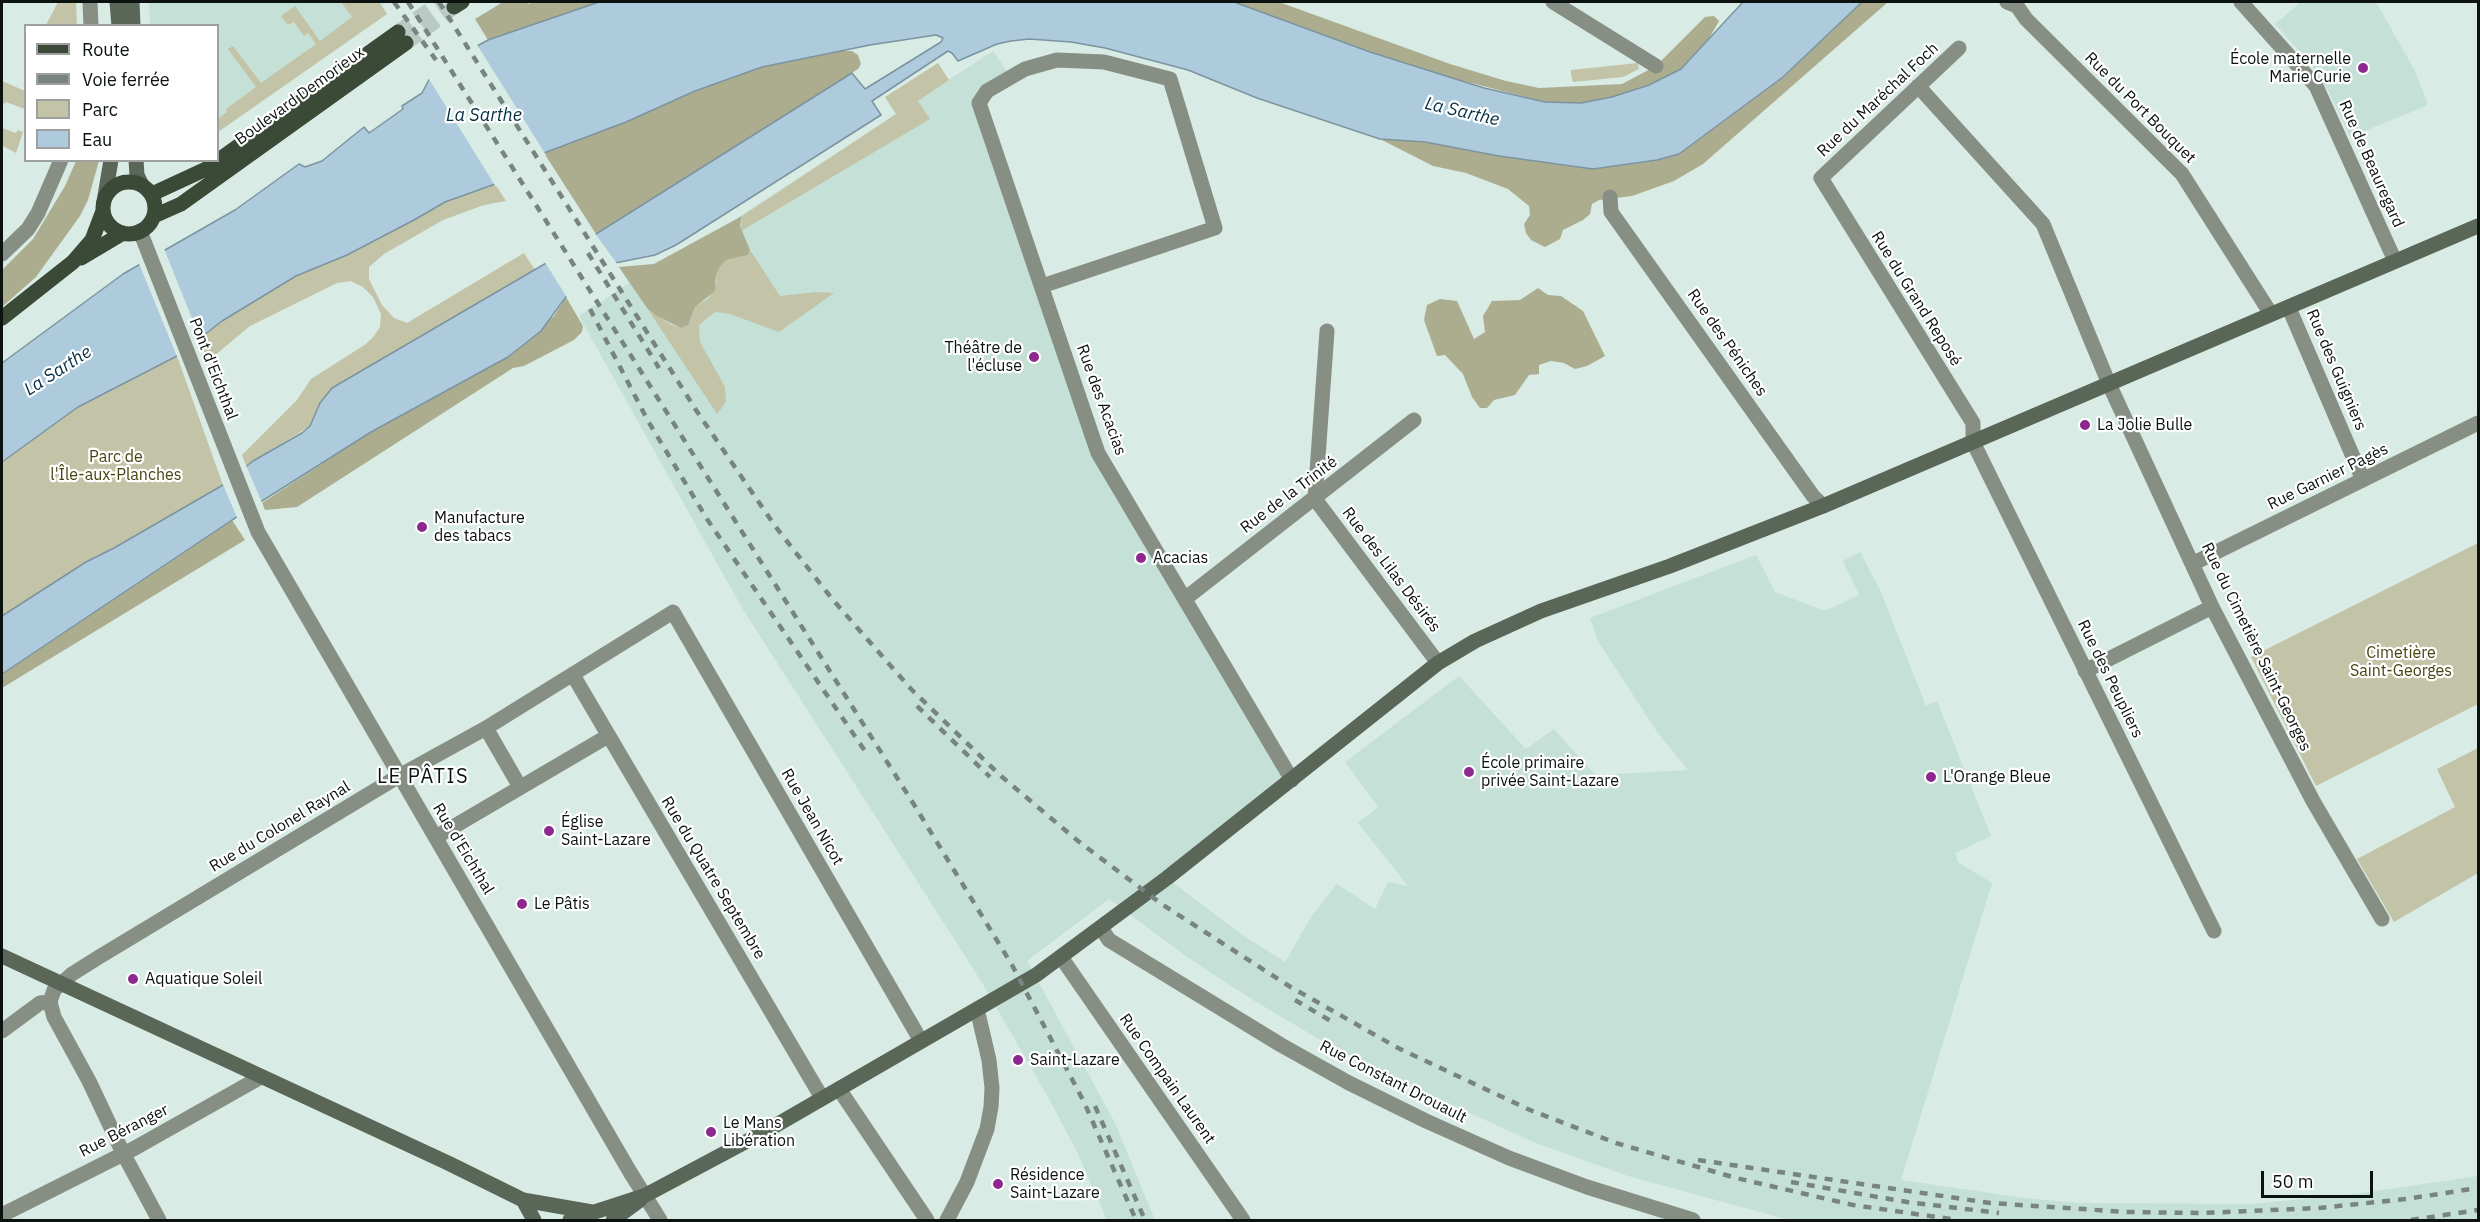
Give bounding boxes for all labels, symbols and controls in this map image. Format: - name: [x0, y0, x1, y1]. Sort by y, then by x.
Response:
- legend: [24, 24, 219, 162]
- text: Route: [82, 38, 130, 61]
- street label: Rue du Maréchal Foch: [1813, 39, 1943, 161]
- street label: Boulevard Demorieux: [232, 43, 368, 149]
- street label: Rue du Port Bouquet: [2081, 49, 2199, 167]
- place label: École maternelle Marie Curie: [2230, 49, 2351, 87]
- marker: École maternelle Marie Curie: [2356, 61, 2370, 75]
- text: Voie ferrée: [82, 68, 170, 91]
- water label: La Sarthe: [1423, 93, 1501, 131]
- street label: Rue de Beauregard: [2334, 97, 2408, 231]
- text: Parc: [82, 98, 118, 121]
- water label: La Sarthe: [446, 105, 522, 127]
- text: Eau: [82, 128, 112, 151]
- street label: Rue du Grand Reposé: [1867, 228, 1965, 370]
- street label: Rue des Péniches: [1683, 286, 1771, 400]
- street label: Rue des Guigniers: [2302, 307, 2370, 433]
- street label: Pont d'Eichthal: [185, 315, 241, 423]
- place label: Théâtre de l'écluse: [944, 338, 1022, 376]
- water label: La Sarthe: [20, 341, 96, 401]
- street label: Rue des Acacias: [1072, 342, 1130, 458]
- marker: Théâtre de l'écluse: [1027, 350, 1041, 364]
- place label: La Jolie Bulle: [2097, 415, 2192, 435]
- marker: La Jolie Bulle: [2078, 418, 2092, 432]
- street label: Rue Garnier Pagès: [2264, 439, 2392, 515]
- park label: Parc de l'Île-aux-Planches: [50, 447, 182, 485]
- street label: Rue de la Trinité: [1237, 452, 1341, 538]
- street label: Rue des Lilas Désirés: [1338, 504, 1444, 636]
- place label: Manufacture des tabacs: [434, 508, 525, 546]
- marker: Manufacture des tabacs: [415, 520, 429, 534]
- street label: Rue du Cimetière Saint-Georges: [2197, 540, 2315, 754]
- place label: Acacias: [1153, 548, 1208, 568]
- marker: Acacias: [1134, 551, 1148, 565]
- street label: Rue des Peupliers: [2073, 617, 2147, 741]
- park label: Cimetière Saint-Georges: [2350, 643, 2452, 681]
- place label: École primaire privée Saint-Lazare: [1481, 753, 1619, 791]
- district label: LE PÂTIS: [377, 765, 469, 789]
- street label: Rue Jean Nicot: [777, 765, 847, 869]
- marker: École primaire privée Saint-Lazare: [1462, 765, 1476, 779]
- place label: L'Orange Bleue: [1943, 767, 2051, 787]
- marker: L'Orange Bleue: [1924, 770, 1938, 784]
- street label: Rue du Colonel Raynal: [206, 777, 354, 877]
- street label: Rue du Quatre Septembre: [657, 793, 769, 963]
- street label: Rue d'Eichthal: [428, 800, 498, 898]
- place label: Église Saint-Lazare: [561, 812, 651, 850]
- marker: Église Saint-Lazare: [542, 824, 556, 838]
- place label: Le Pâtis: [534, 894, 590, 914]
- marker: Le Pâtis: [515, 897, 529, 911]
- place label: Aquatique Soleil: [145, 969, 262, 989]
- marker: Aquatique Soleil: [126, 972, 140, 986]
- street label: Rue Compain Laurent: [1115, 1010, 1219, 1148]
- street label: Rue Constant Drouault: [1316, 1037, 1470, 1127]
- place label: Saint-Lazare: [1030, 1050, 1120, 1070]
- marker: Saint-Lazare: [1011, 1053, 1025, 1067]
- street label: Rue Béranger: [76, 1100, 172, 1162]
- place label: Le Mans Libération: [723, 1113, 795, 1151]
- marker: Le Mans Libération: [704, 1125, 718, 1139]
- scale bar: [2264, 1159, 2376, 1197]
- place label: Résidence Saint-Lazare: [1010, 1165, 1100, 1203]
- text: 50 m: [2272, 1170, 2314, 1193]
- marker: Résidence Saint-Lazare: [991, 1177, 1005, 1191]

